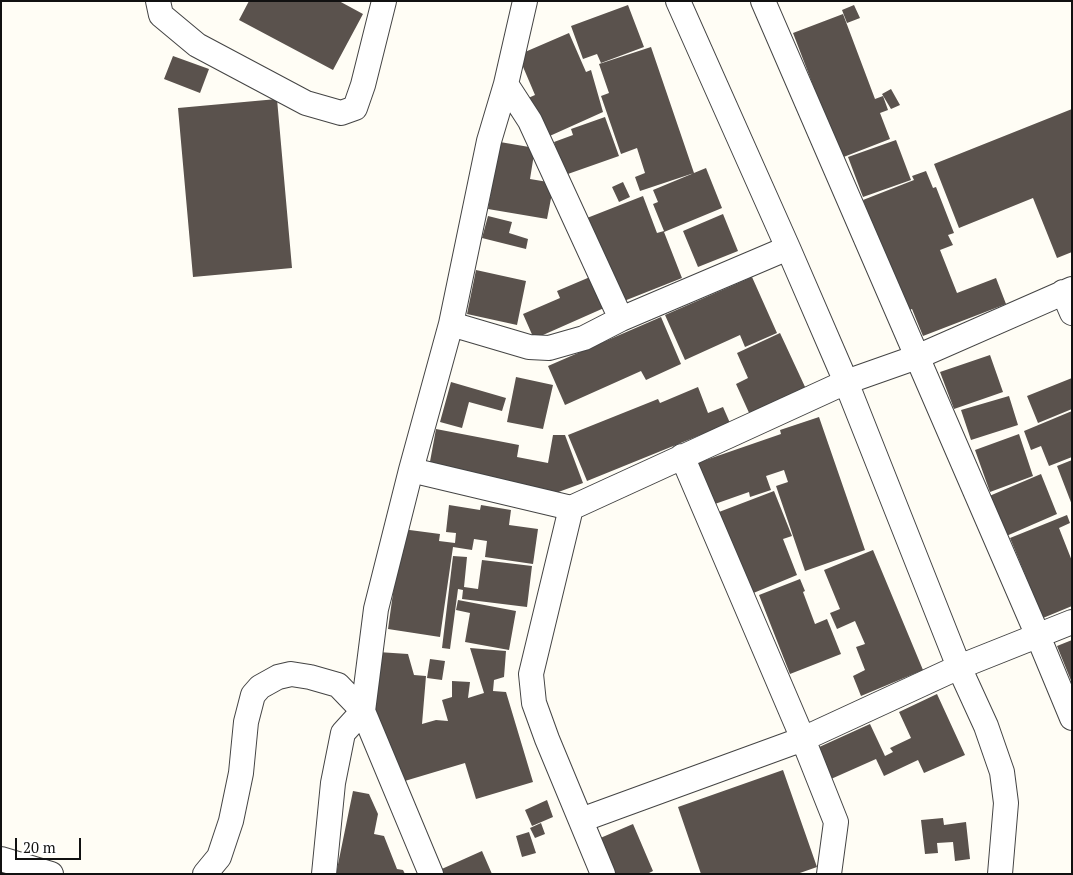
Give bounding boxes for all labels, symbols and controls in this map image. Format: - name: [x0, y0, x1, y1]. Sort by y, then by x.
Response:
- scale bar: [18, 828, 84, 860]
- text: 20 m: [23, 837, 56, 857]

